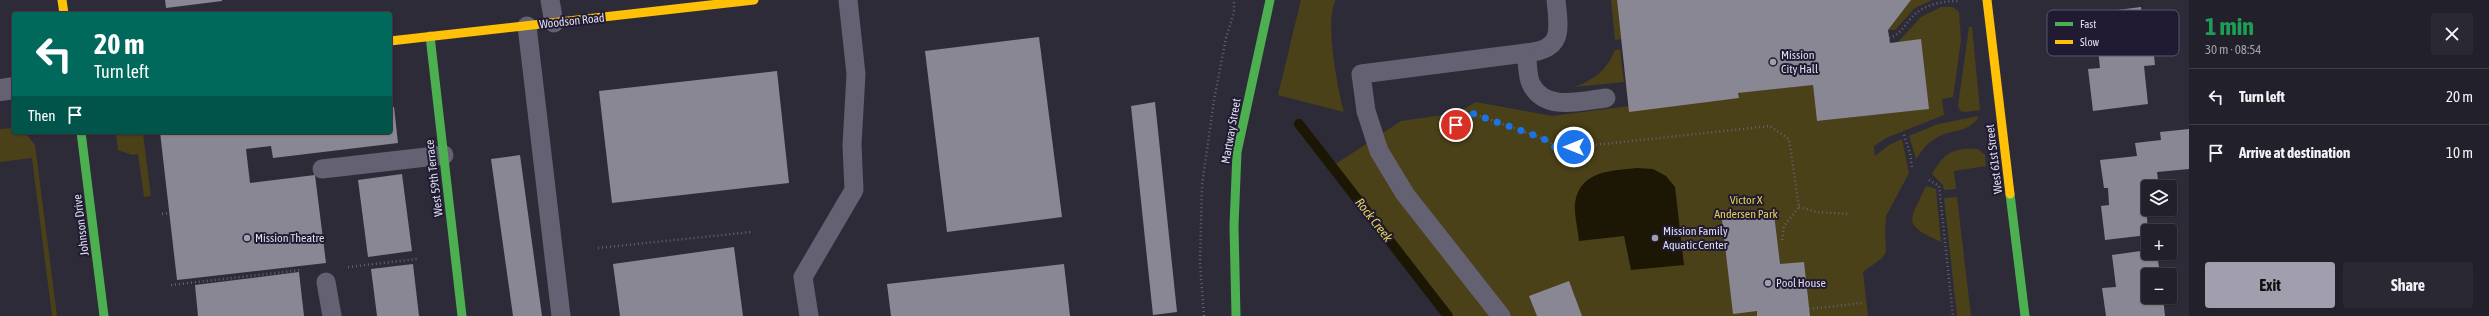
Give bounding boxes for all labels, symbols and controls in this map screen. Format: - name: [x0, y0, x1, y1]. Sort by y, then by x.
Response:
- legend: [2047, 10, 2179, 56]
- street label: Woodson Road: [539, 11, 605, 31]
- text: 1 min: [2205, 13, 2254, 40]
- button: close: [2431, 13, 2473, 55]
- text: Fast: [2080, 18, 2096, 30]
- icon: left: [28, 28, 80, 80]
- text: 20 m: [94, 28, 144, 60]
- text: Slow: [2080, 36, 2099, 48]
- text: 30 m · 08:54: [2205, 42, 2261, 57]
- place label: Mission City Hall: [1781, 48, 1819, 76]
- marker: Mission City Hall: [1768, 57, 1778, 67]
- text: Turn left: [94, 61, 149, 82]
- icon: left: [2205, 86, 2227, 108]
- text: Turn left: [2239, 88, 2285, 105]
- text: 20 m: [2446, 88, 2473, 105]
- street label: Martway Street: [1218, 97, 1244, 165]
- icon: arrive: [64, 104, 86, 126]
- text: Then: [28, 107, 56, 124]
- pin: [1439, 108, 1473, 142]
- icon: arrive: [1445, 114, 1467, 136]
- street label: West 61st Street: [1983, 123, 2005, 195]
- position arrow: [1553, 126, 1595, 168]
- street label: West 59th Terrace: [422, 139, 446, 217]
- icon: arrive: [2205, 142, 2227, 164]
- text: Arrive at destination: [2239, 144, 2350, 161]
- text: 10 m: [2446, 144, 2473, 161]
- map controls: [2141, 180, 2177, 304]
- button: layers: [2141, 180, 2177, 216]
- street label: Johnson Drive: [70, 193, 92, 257]
- park label: Victor X Andersen Park: [1714, 193, 1778, 221]
- water label: Rock Creek: [1352, 195, 1396, 245]
- place label: Mission Family Aquatic Center: [1663, 224, 1728, 252]
- button: +: [2141, 224, 2177, 260]
- place label: Mission Theatre: [255, 231, 324, 245]
- marker: Mission Theatre: [242, 233, 252, 243]
- marker: Mission Family Aquatic Center: [1650, 233, 1660, 243]
- button: Exit: [2205, 262, 2335, 308]
- button: Share: [2343, 262, 2473, 308]
- button: −: [2141, 268, 2177, 304]
- place label: Pool House: [1776, 276, 1826, 290]
- marker: Pool House: [1763, 278, 1773, 288]

